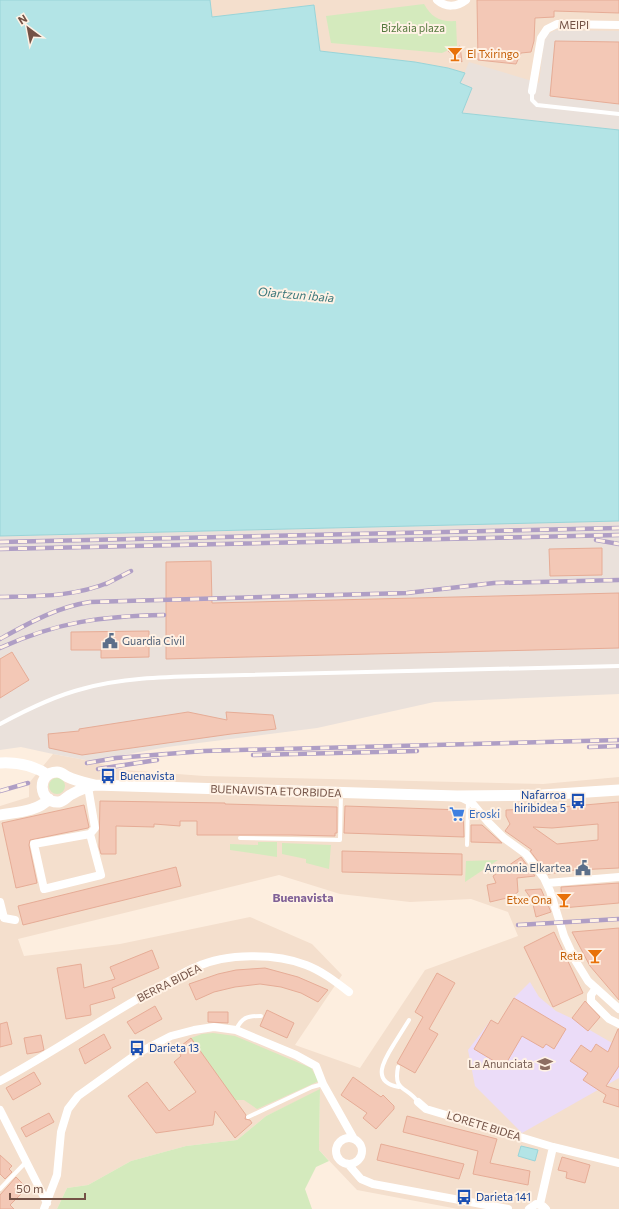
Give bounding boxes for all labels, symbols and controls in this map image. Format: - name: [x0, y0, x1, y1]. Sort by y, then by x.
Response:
- north arrow: [8, 8, 48, 48]
- text: N: [15, 11, 29, 27]
- street label: MEIPI: [559, 18, 589, 31]
- park label: Bizkaia plaza: [381, 21, 445, 34]
- bar icon: El Txiringo: [446, 45, 464, 63]
- place label: El Txiringo: [467, 47, 520, 60]
- water label: Oiartzun ibaia: [257, 284, 335, 304]
- public building icon: Guardia Civil: [101, 632, 119, 650]
- place label: Guardia Civil: [122, 634, 185, 647]
- bus stop icon: Buenavista: [99, 767, 117, 785]
- place label: Buenavista: [120, 769, 175, 782]
- street label: BUENAVISTA ETORBIDEA: [210, 782, 342, 799]
- place label: Nafarroa hiribidea 5: [514, 788, 566, 814]
- bus stop icon: Nafarroa hiribidea 5: [569, 792, 587, 810]
- supermarket icon: Eroski: [448, 805, 466, 823]
- place label: Eroski: [469, 807, 500, 820]
- public building icon: Armonia Elkartea: [574, 859, 592, 877]
- place label: Armonia Elkartea: [484, 861, 571, 874]
- district label: Buenavista: [273, 890, 334, 904]
- bar icon: Etxe Ona: [555, 891, 573, 909]
- place label: Etxe Ona: [507, 893, 552, 906]
- bar icon: Reta: [586, 947, 604, 965]
- place label: Reta: [560, 949, 583, 962]
- street label: BERRA BIDEA: [134, 961, 203, 1004]
- bus stop icon: Darieta 13: [128, 1039, 146, 1057]
- place label: Darieta 13: [149, 1041, 199, 1054]
- school or university icon: La Anunciata: [536, 1055, 554, 1073]
- place label: La Anunciata: [468, 1057, 533, 1070]
- street label: LORETE BIDEA: [445, 1108, 523, 1143]
- scale bar: [10, 1175, 85, 1201]
- text: 50 m: [16, 1181, 44, 1195]
- bus stop icon: Darieta 141: [455, 1188, 473, 1206]
- place label: Darieta 141: [476, 1190, 531, 1203]

